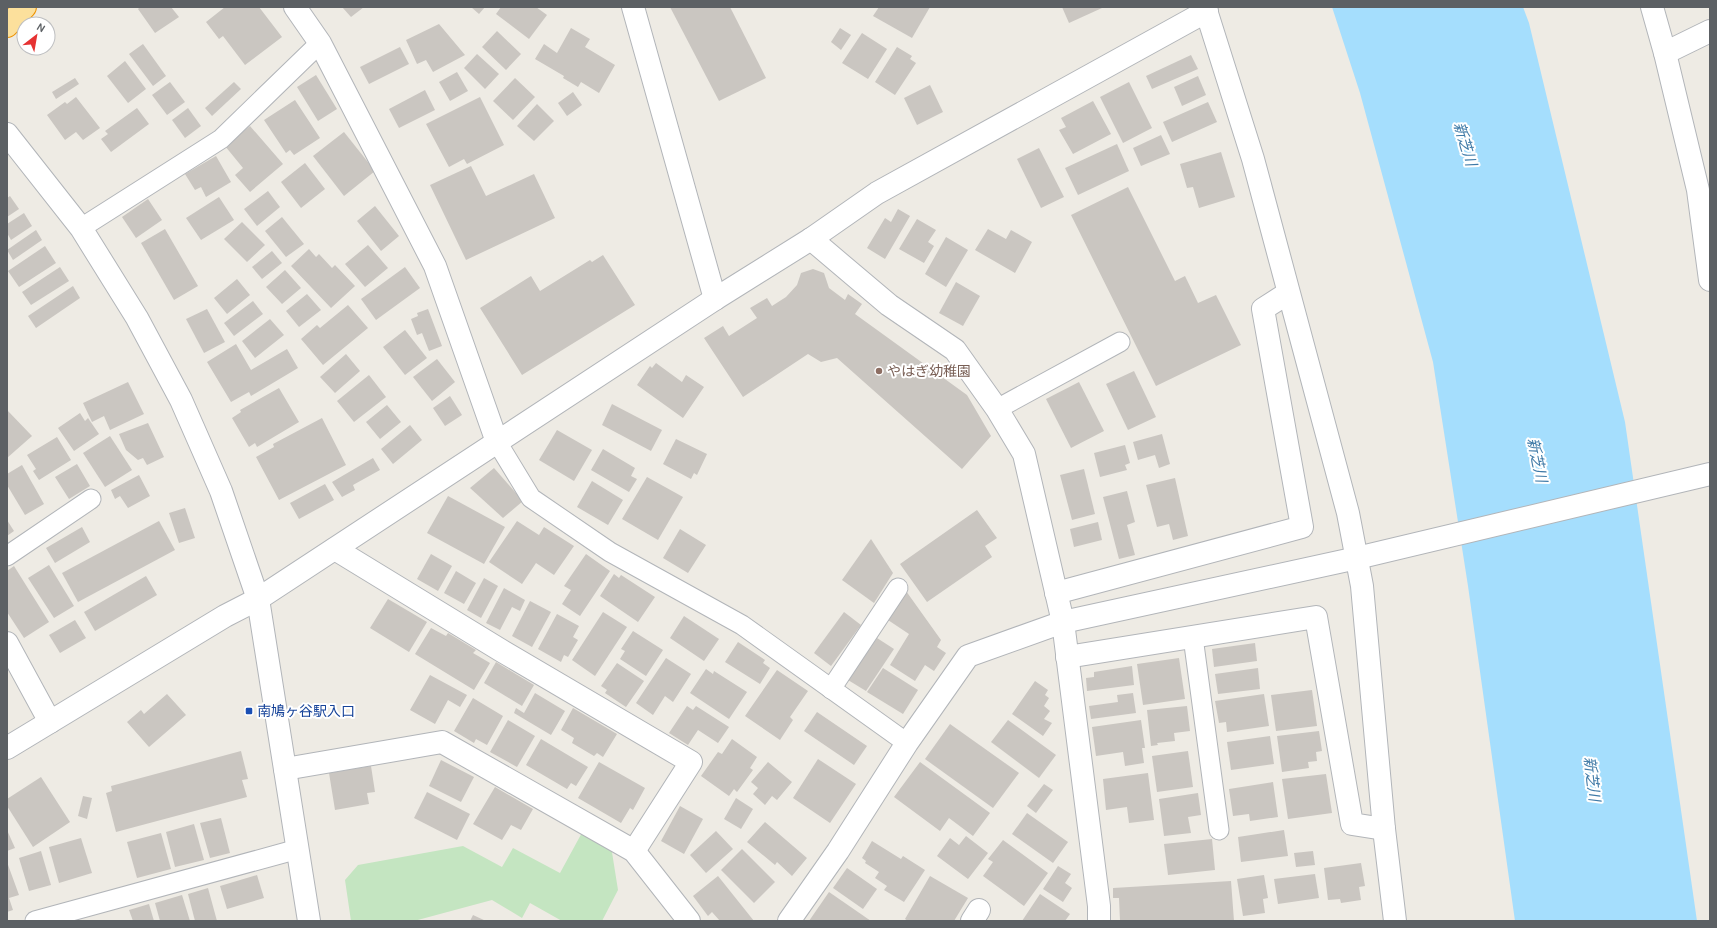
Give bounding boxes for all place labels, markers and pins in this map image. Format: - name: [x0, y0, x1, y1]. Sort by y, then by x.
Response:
- place label: やはぎ幼稚園: [887, 363, 971, 380]
- marker: やはぎ幼稚園: [874, 366, 884, 376]
- place label: 南鳩ヶ谷駅入口: [257, 703, 355, 720]
- marker: 南鳩ヶ谷駅入口: [244, 706, 254, 716]

